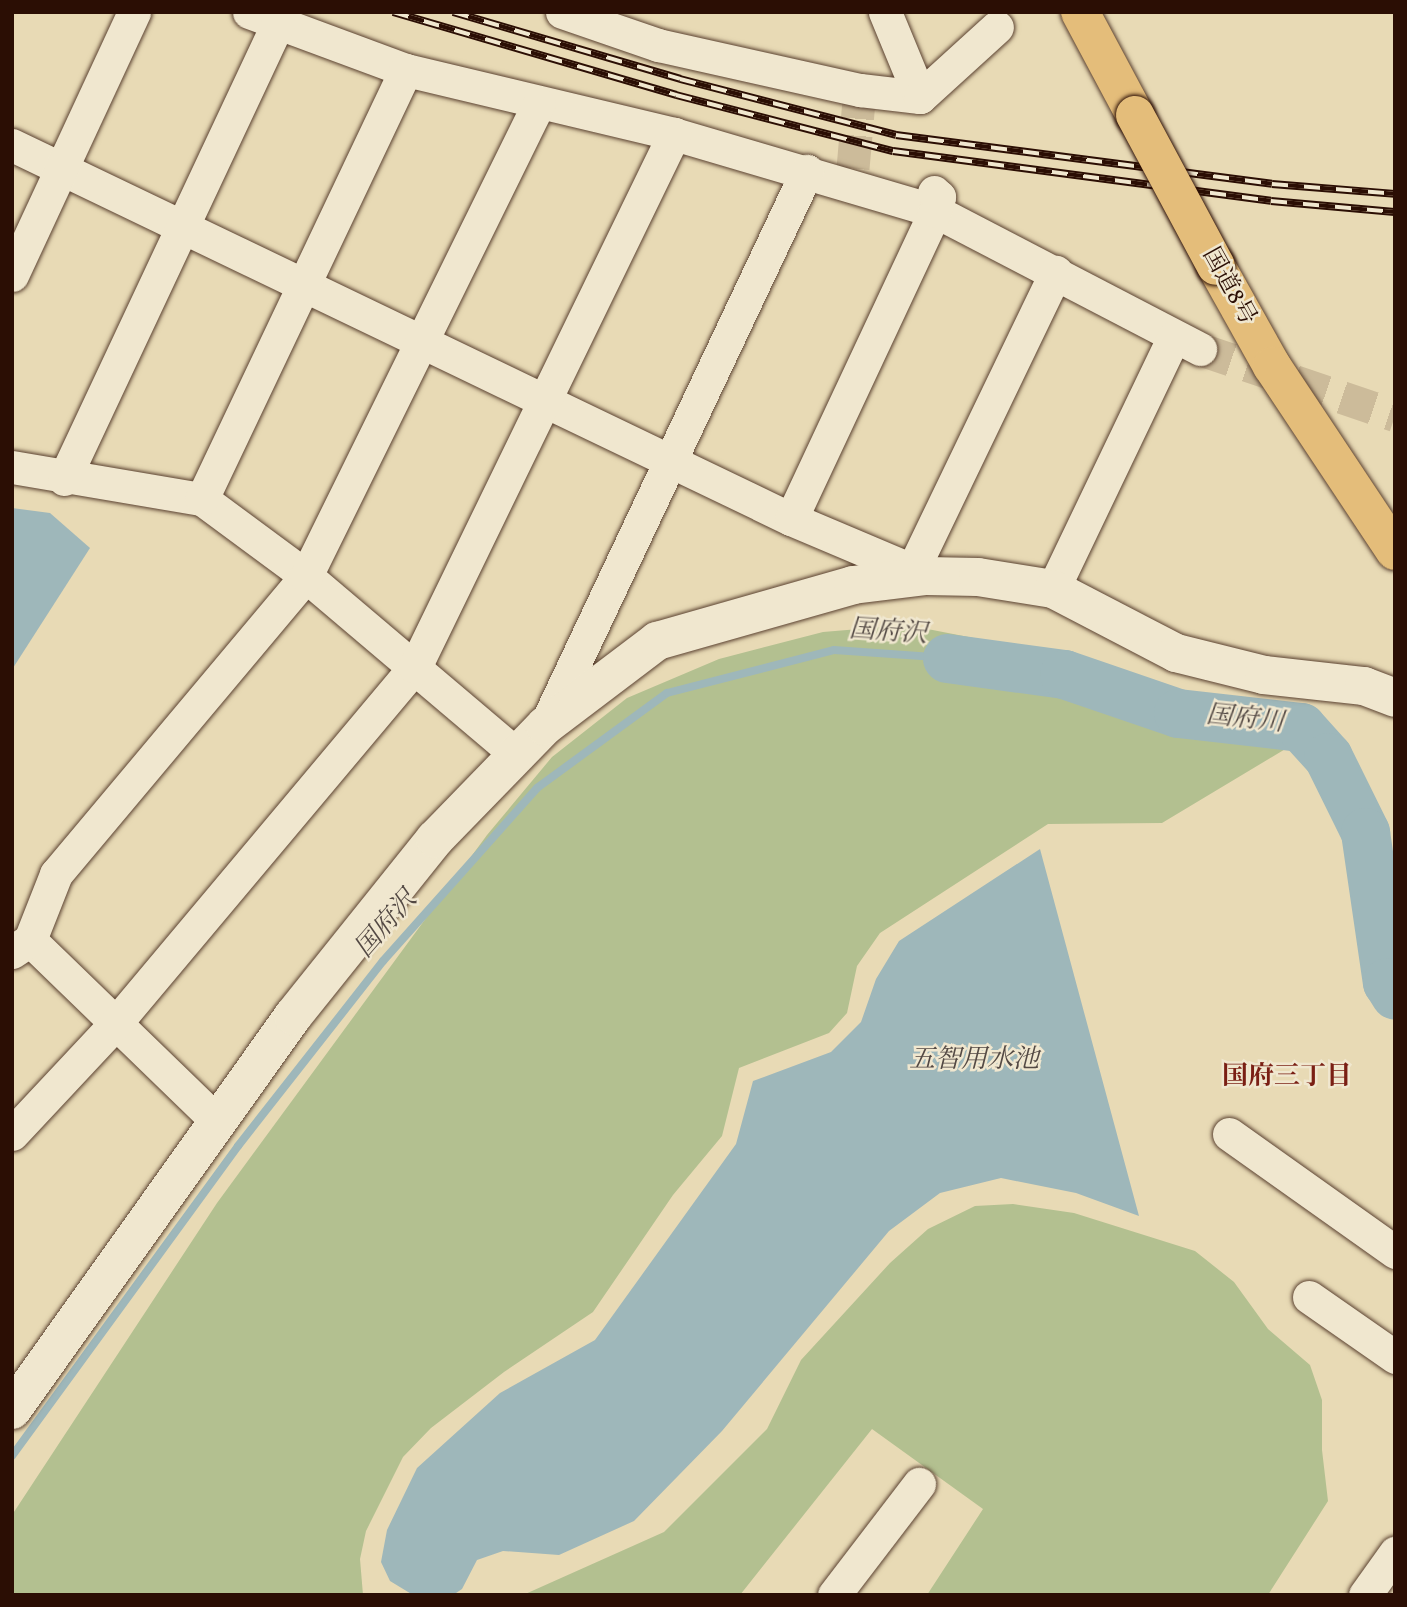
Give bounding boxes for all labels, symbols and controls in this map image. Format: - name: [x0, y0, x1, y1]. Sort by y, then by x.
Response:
- street label: 国道8号: [1195, 243, 1261, 331]
- water label: 国府沢: [848, 615, 928, 651]
- water label: 国府川: [1205, 700, 1285, 740]
- water label: 国府沢: [350, 885, 424, 965]
- water label: 五智用水池: [909, 1045, 1039, 1077]
- district label: 国府三丁目: [1222, 1062, 1352, 1094]

